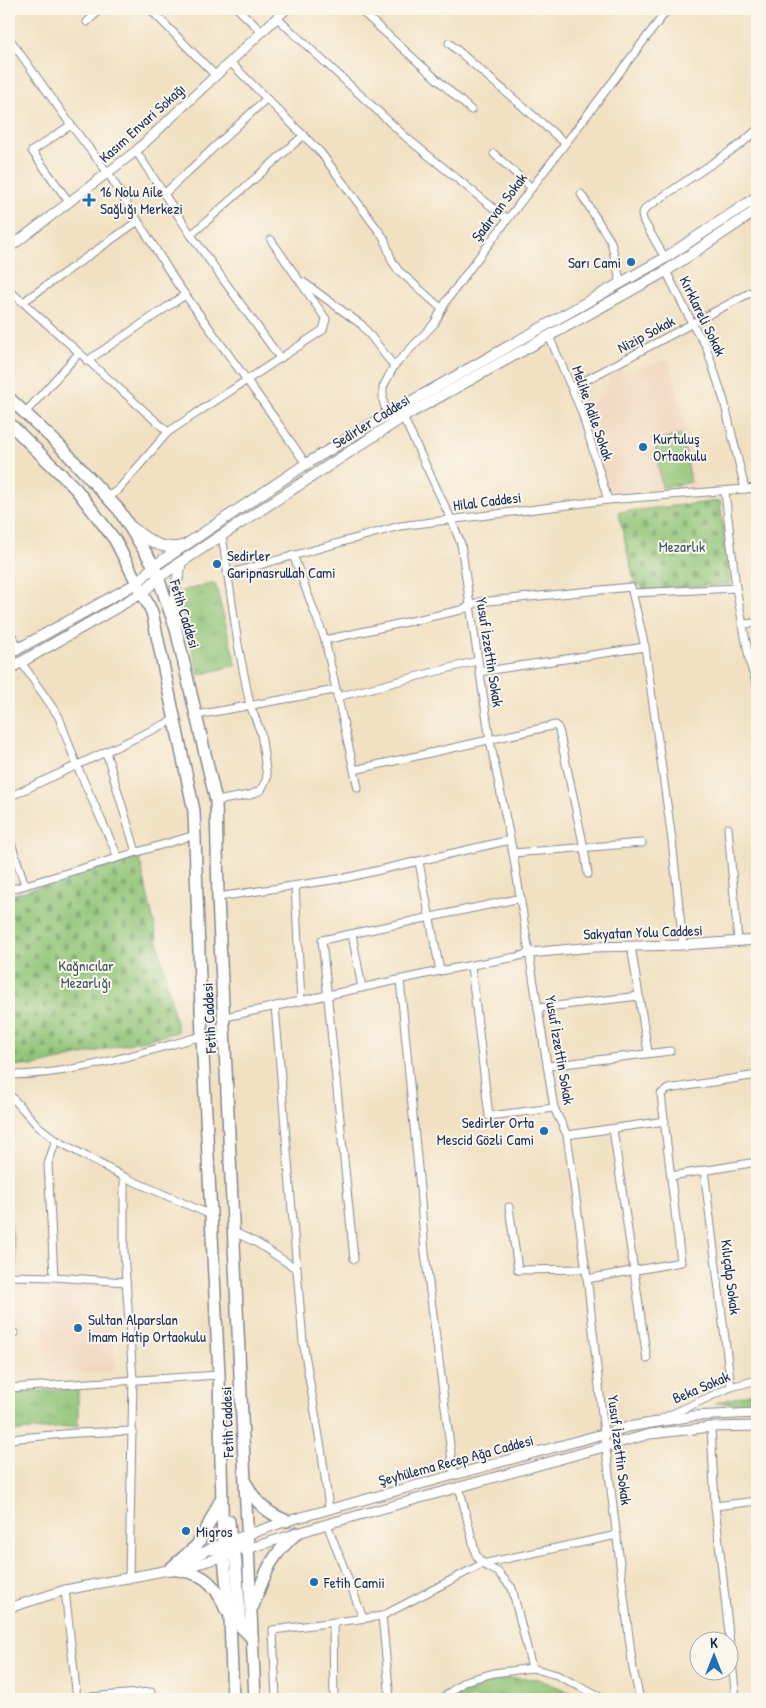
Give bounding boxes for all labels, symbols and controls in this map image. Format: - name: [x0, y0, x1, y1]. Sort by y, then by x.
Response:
- street label: Kasım Envari Sokağı: [94, 79, 190, 167]
- street label: Şadırvan Sokak: [466, 168, 532, 246]
- place label: 16 Nolu Aile Sağlığı Merkezi: [100, 181, 183, 219]
- marker: 16 Nolu Aile Sağlığı Merkezi: [82, 193, 96, 207]
- place label: Sarı Cami: [568, 252, 621, 273]
- marker: Sarı Cami: [625, 256, 637, 268]
- street label: Kırklareli Sokak: [675, 272, 731, 360]
- street label: Nizip Sokak: [614, 310, 678, 358]
- street label: Melike Adile Sokak: [567, 363, 619, 463]
- street label: Sedirler Caddesi: [328, 389, 414, 453]
- place label: Kurtuluş Ortaokulu: [653, 428, 706, 466]
- marker: Kurtuluş Ortaokulu: [637, 441, 649, 453]
- street label: Hilal Caddesi: [452, 486, 522, 516]
- park label: Mezarlık: [659, 536, 705, 557]
- place label: Sedirler Garipnasrullah Cami: [227, 545, 336, 583]
- marker: Sedirler Garipnasrullah Cami: [211, 558, 223, 570]
- street label: Fetih Caddesi: [164, 576, 205, 651]
- street label: Yusuf İzzettin Sokak: [471, 596, 509, 708]
- street label: Sakyatan Yolu Caddesi: [583, 919, 703, 945]
- park label: Kağnıcılar Mezarlığı: [58, 955, 114, 993]
- street label: Fetih Caddesi: [197, 982, 221, 1055]
- street label: Yusuf İzzettin Sokak: [540, 994, 580, 1106]
- place label: Sedirler Orta Mescid Gözli Cami: [437, 1112, 534, 1150]
- marker: Sedirler Orta Mescid Gözli Cami: [538, 1125, 550, 1137]
- street label: Kılıçalp Sokak: [716, 1238, 746, 1316]
- place label: Sultan Alparslan İmam Hatip Ortaokulu: [88, 1309, 206, 1347]
- marker: Sultan Alparslan İmam Hatip Ortaokulu: [72, 1322, 84, 1334]
- street label: Beka Sokak: [669, 1366, 733, 1408]
- street label: Fetih Caddesi: [215, 1386, 239, 1459]
- street label: Yusuf İzzettin Sokak: [603, 1394, 637, 1506]
- street label: Şeyhülema Recep Ağa Caddesi: [376, 1429, 536, 1491]
- place label: Migros: [196, 1521, 233, 1542]
- marker: Migros: [180, 1525, 192, 1537]
- place label: Fetih Camii: [323, 1572, 385, 1593]
- marker: Fetih Camii: [308, 1576, 320, 1588]
- north arrow: [688, 1630, 738, 1680]
- text: K: [710, 1633, 718, 1652]

